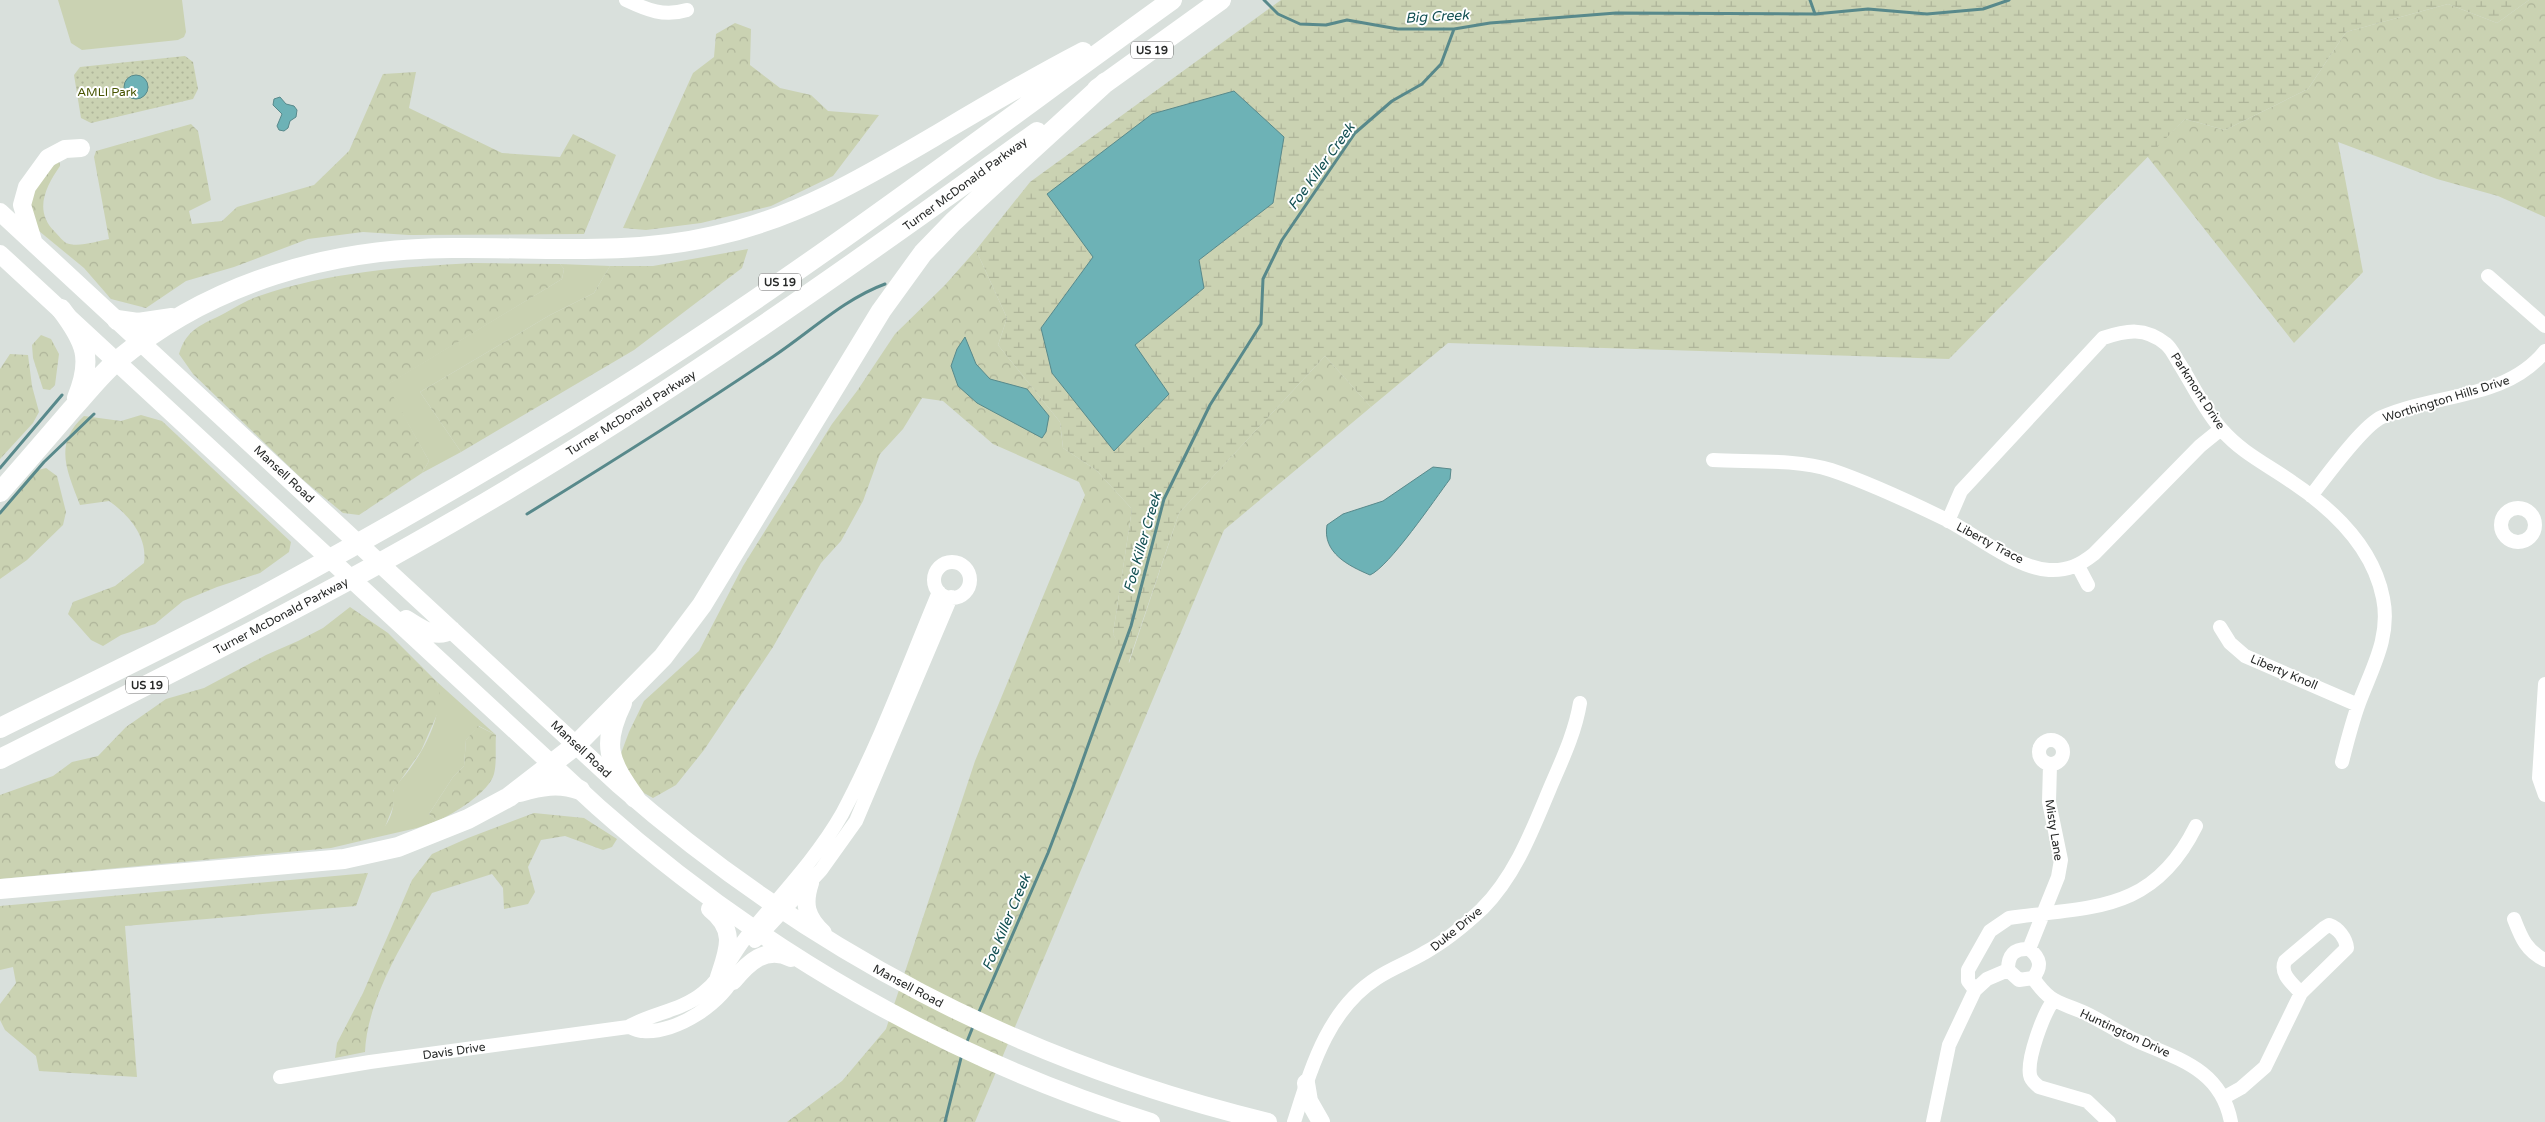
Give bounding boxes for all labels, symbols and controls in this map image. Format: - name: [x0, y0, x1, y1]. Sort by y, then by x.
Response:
- water label: Big Creek: [1405, 6, 1471, 27]
- road number: US 19: [1131, 42, 1173, 58]
- park label: AMLI Park: [77, 85, 137, 99]
- water label: Foe Killer Creek: [1284, 119, 1359, 213]
- street label: Turner McDonald Parkway: [900, 134, 1030, 234]
- road number: US 19: [759, 274, 801, 290]
- street label: Parkmont Drive: [2168, 350, 2228, 432]
- street label: Turner McDonald Parkway: [564, 367, 699, 459]
- street label: Worthington Hills Drive: [2381, 373, 2511, 425]
- street label: Mansell Road: [251, 442, 317, 506]
- water label: Foe Killer Creek: [1120, 489, 1165, 594]
- street label: Liberty Trace: [1954, 519, 2026, 567]
- street label: Turner McDonald Parkway: [211, 574, 351, 657]
- street label: Liberty Knoll: [2248, 652, 2320, 692]
- road number: US 19: [126, 676, 168, 694]
- street label: Mansell Road: [548, 717, 614, 781]
- street label: Misty Lane: [2042, 798, 2066, 862]
- water label: Foe Killer Creek: [979, 870, 1035, 973]
- street label: Duke Drive: [1427, 904, 1485, 954]
- street label: Mansell Road: [871, 962, 945, 1010]
- street label: Huntington Drive: [2078, 1006, 2172, 1060]
- street label: Davis Drive: [422, 1040, 487, 1062]

